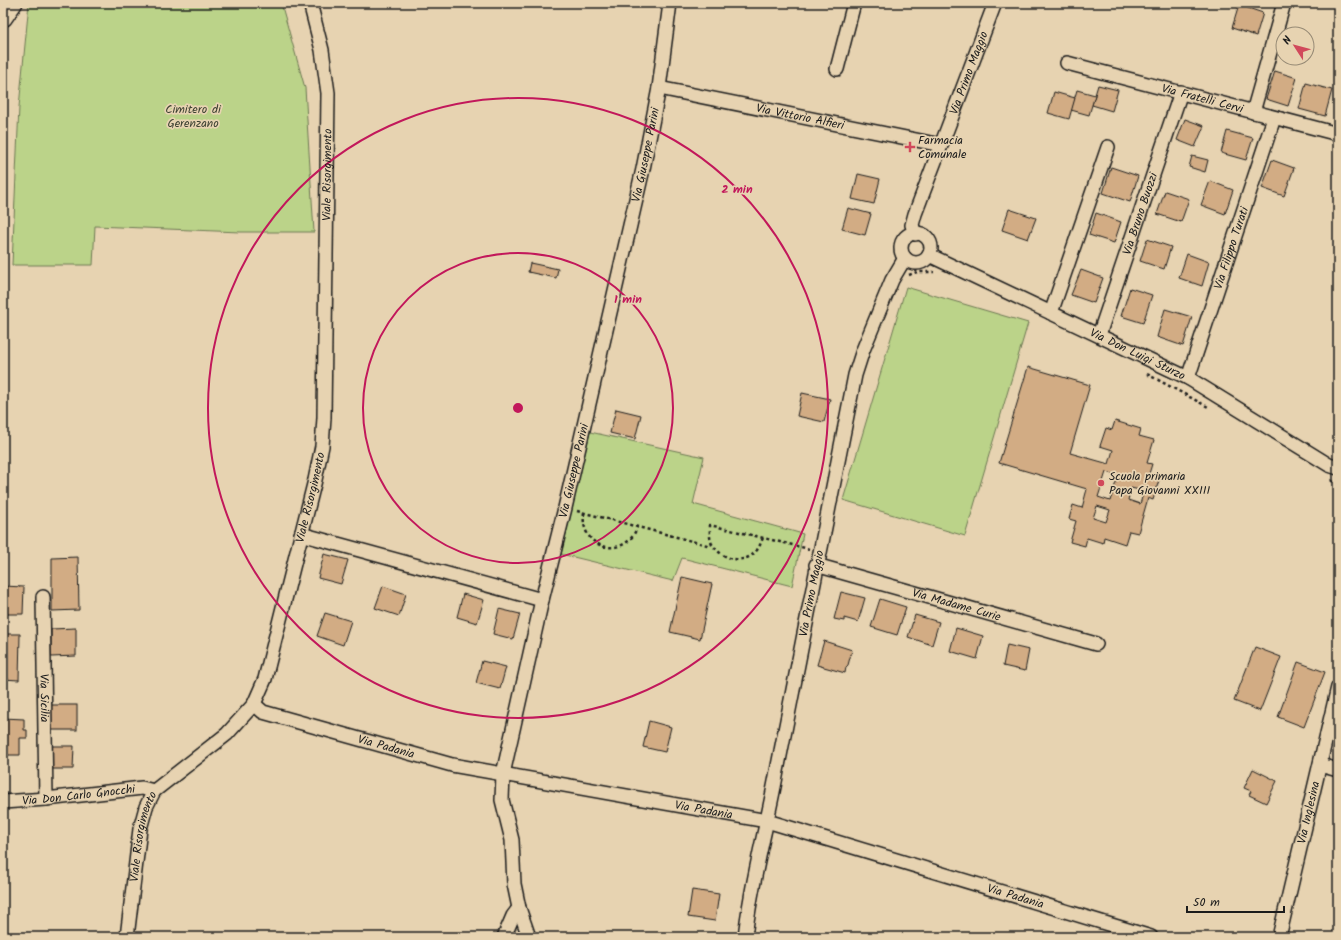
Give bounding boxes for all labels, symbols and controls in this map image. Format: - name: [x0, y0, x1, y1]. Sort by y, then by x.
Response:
- north arrow: [1275, 26, 1315, 66]
- street label: Via Primo Maggio: [944, 28, 993, 117]
- text: N: [1278, 33, 1297, 49]
- street label: Via Fratelli Cervi: [1159, 79, 1246, 119]
- street label: Via Vittorio Alfieri: [754, 98, 847, 135]
- park label: Cimitero di Gerenzano: [165, 100, 222, 133]
- street label: Via Giuseppe Parini: [626, 105, 665, 204]
- street label: Viale Risorgimento: [317, 128, 337, 221]
- place label: Farmacia Comunale: [918, 131, 967, 164]
- marker: Farmacia Comunale: [905, 142, 915, 152]
- street label: Via Bruno Buozzi: [1117, 169, 1163, 258]
- text: 2 min: [721, 180, 753, 199]
- street label: Via Filippo Turati: [1209, 203, 1254, 292]
- text: 1 min: [614, 290, 642, 309]
- street label: Via Don Luigi Sturzo: [1087, 323, 1189, 385]
- centre of rings: [511, 401, 525, 415]
- street label: Via Giuseppe Parini: [553, 420, 594, 520]
- street label: Viale Risorgimento: [290, 450, 330, 545]
- place label: Scuola primaria Papa Giovanni XXIII: [1109, 467, 1211, 500]
- marker: Scuola primaria Papa Giovanni XXIII: [1096, 478, 1106, 488]
- street label: Via Primo Maggio: [794, 549, 829, 638]
- street label: Via Madame Curie: [910, 583, 1004, 626]
- street label: Via Sicilia: [35, 674, 54, 723]
- street label: Via Padania: [356, 730, 417, 764]
- street label: Via Don Carlo Gnocchi: [22, 779, 137, 810]
- street label: Via Inglesina: [1292, 779, 1325, 846]
- street label: Viale Risorgimento: [124, 788, 162, 883]
- street label: Via Padania: [673, 795, 734, 824]
- street label: Via Padania: [985, 879, 1047, 914]
- scale bar: [1187, 888, 1284, 914]
- text: 50 m: [1193, 893, 1220, 912]

